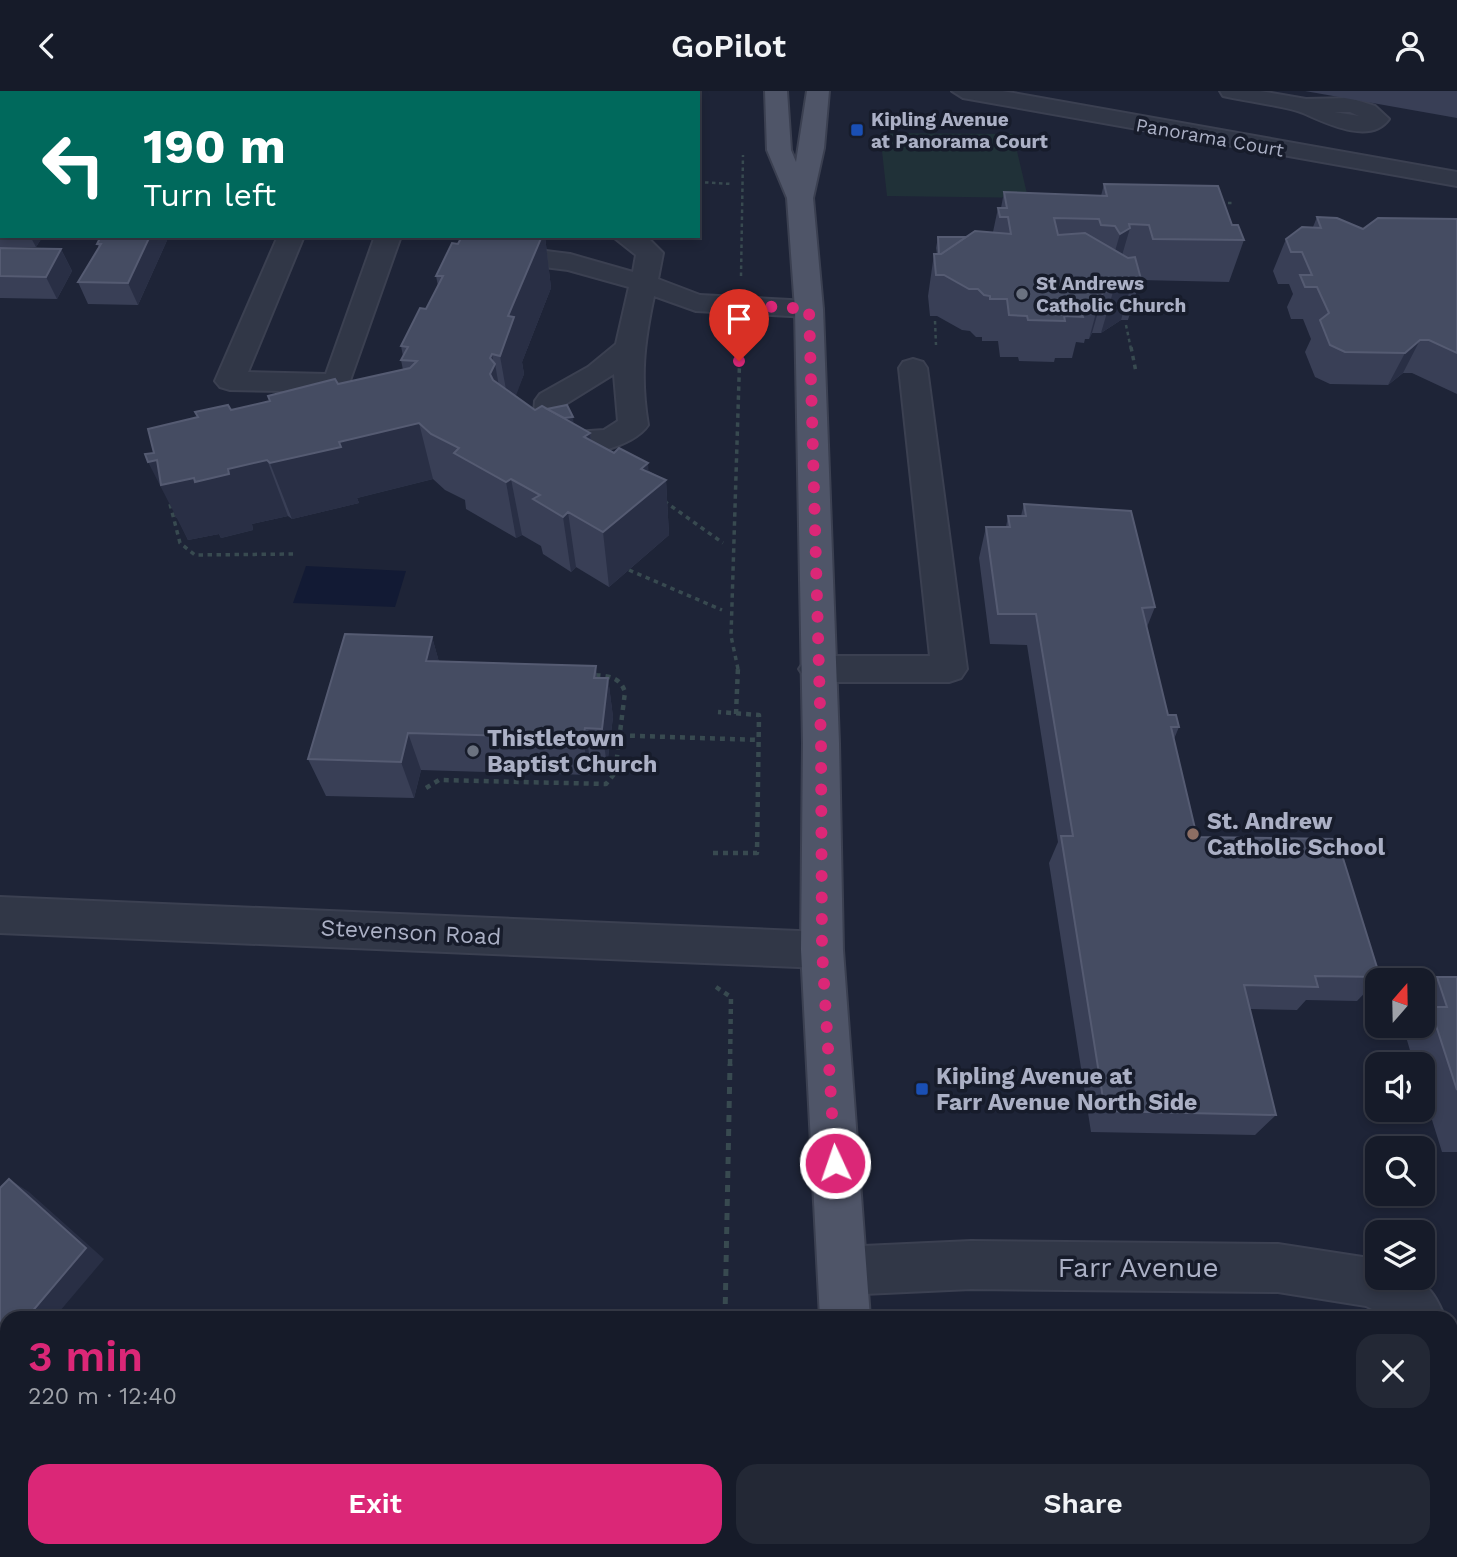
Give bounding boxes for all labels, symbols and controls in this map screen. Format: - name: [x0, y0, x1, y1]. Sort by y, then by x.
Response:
- icon: back: [28, 27, 66, 65]
- text: GoPilot: [671, 27, 786, 65]
- icon: person: [1391, 27, 1429, 65]
- place label: Kipling Avenue at Panorama Court: [871, 108, 1048, 153]
- street label: Panorama Court: [1134, 113, 1286, 162]
- text: 190 m: [143, 117, 286, 175]
- icon: left: [28, 119, 119, 210]
- marker: Kipling Avenue at Panorama Court: [849, 122, 865, 138]
- text: Turn left: [143, 176, 276, 214]
- place label: St Andrews Catholic Church: [1036, 272, 1186, 317]
- marker: St Andrews Catholic Church: [1014, 286, 1030, 302]
- pin: [709, 289, 769, 361]
- icon: arrive: [720, 300, 758, 338]
- place label: Thistletown Baptist Church: [487, 725, 657, 778]
- marker: Thistletown Baptist Church: [465, 743, 481, 759]
- place label: St. Andrew Catholic School: [1207, 808, 1385, 861]
- marker: St. Andrew Catholic School: [1185, 826, 1201, 842]
- street label: Stevenson Road: [320, 914, 502, 951]
- north arrow: [1365, 968, 1435, 1038]
- map controls: [1365, 968, 1435, 1290]
- button: sound: [1365, 1052, 1435, 1122]
- place label: Kipling Avenue at Farr Avenue North Side: [936, 1063, 1197, 1116]
- marker: Kipling Avenue at Farr Avenue North Side: [914, 1081, 930, 1097]
- position arrow: [798, 1126, 872, 1200]
- button: search: [1365, 1136, 1435, 1206]
- button: layers: [1365, 1220, 1435, 1290]
- street label: Farr Avenue: [1057, 1251, 1219, 1284]
- text: 3 min: [28, 1332, 143, 1381]
- button: close: [1356, 1334, 1430, 1408]
- text: 220 m · 12:40: [28, 1383, 177, 1410]
- button: Exit: [28, 1464, 722, 1544]
- button: Share: [736, 1464, 1430, 1544]

